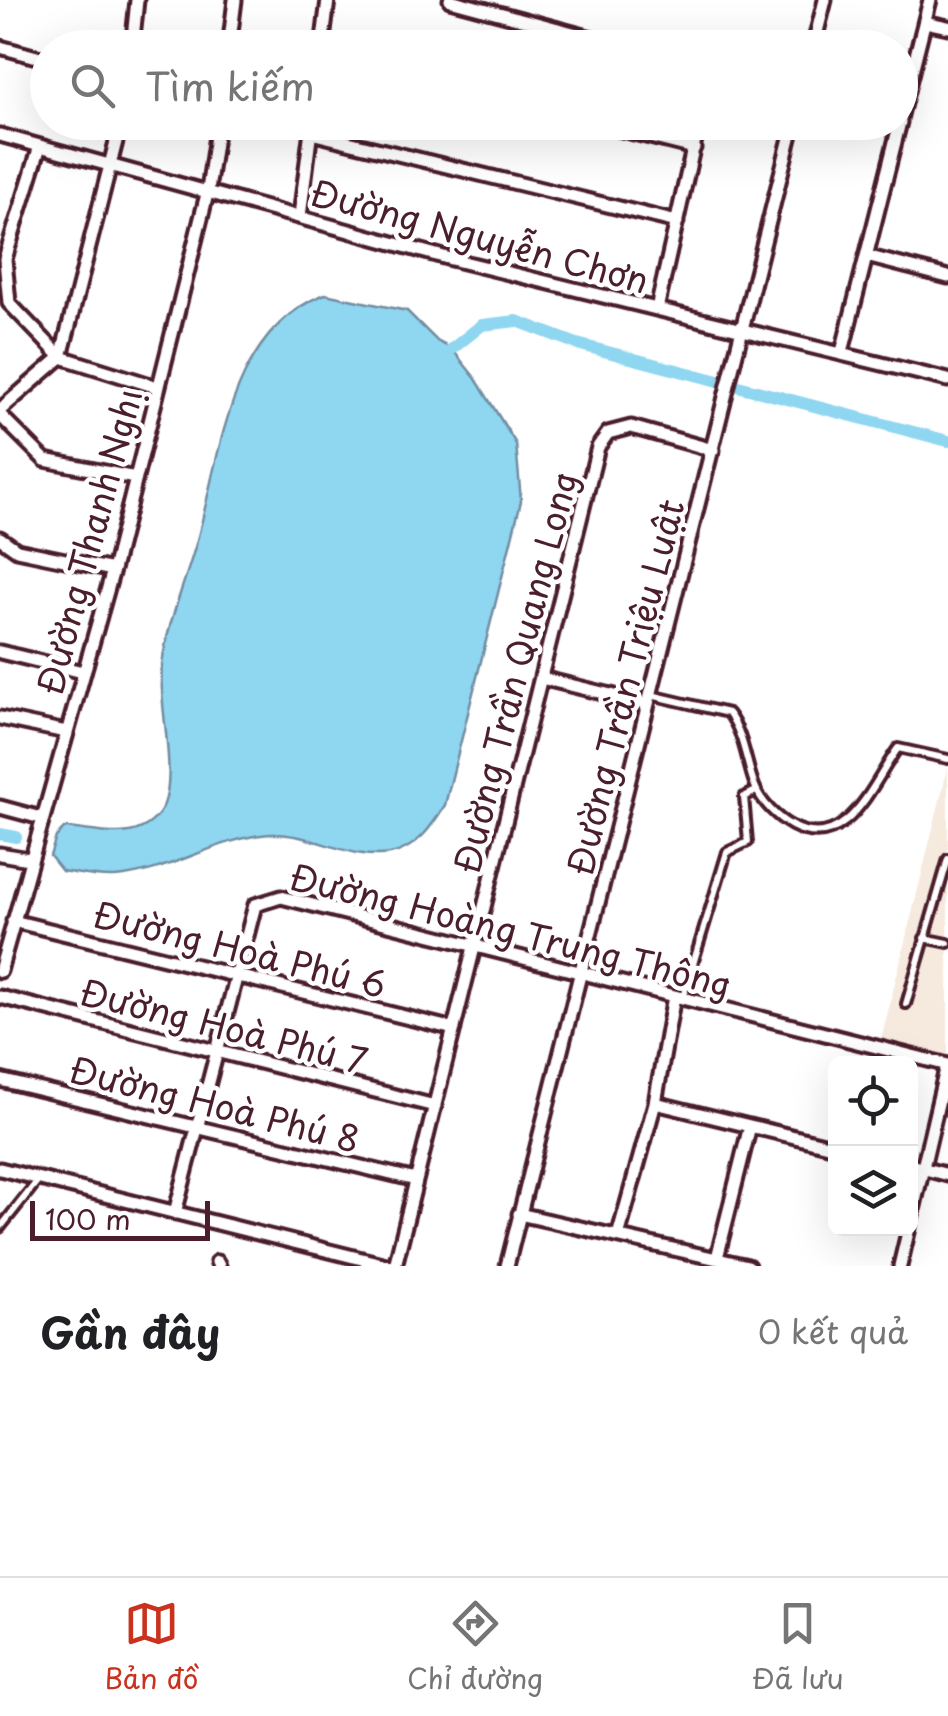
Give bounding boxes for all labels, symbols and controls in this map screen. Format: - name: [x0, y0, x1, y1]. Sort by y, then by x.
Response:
- search box: [30, 30, 918, 140]
- text: Tìm kiếm: [145, 57, 315, 114]
- icon: search: [65, 58, 120, 113]
- street label: Đường Nguyễn Chơn: [305, 164, 655, 306]
- street label: Đường Thanh Nghị: [22, 382, 154, 700]
- street label: Đường Trần Quang Long: [438, 466, 590, 878]
- street label: Đường Trần Triệu Luật: [552, 494, 696, 880]
- street label: Đường Hoàng Trung Thông: [285, 848, 737, 1010]
- street label: Đường Hoà Phú 6: [88, 886, 392, 1010]
- street label: Đường Hoà Phú 7: [75, 964, 373, 1086]
- street label: Đường Hoà Phú 8: [64, 1041, 366, 1165]
- map controls: [828, 1056, 918, 1236]
- button: locate: [828, 1056, 918, 1146]
- button: layers: [828, 1146, 918, 1236]
- scale bar: [30, 1196, 210, 1240]
- text: 100 m: [45, 1197, 131, 1240]
- text: Gần đây: [40, 1300, 220, 1363]
- text: 0 kết quả: [758, 1307, 908, 1355]
- tab: Bản đồ: [104, 1596, 198, 1699]
- tab: Chỉ đường: [407, 1596, 543, 1699]
- tab: Đã lưu: [752, 1596, 844, 1699]

